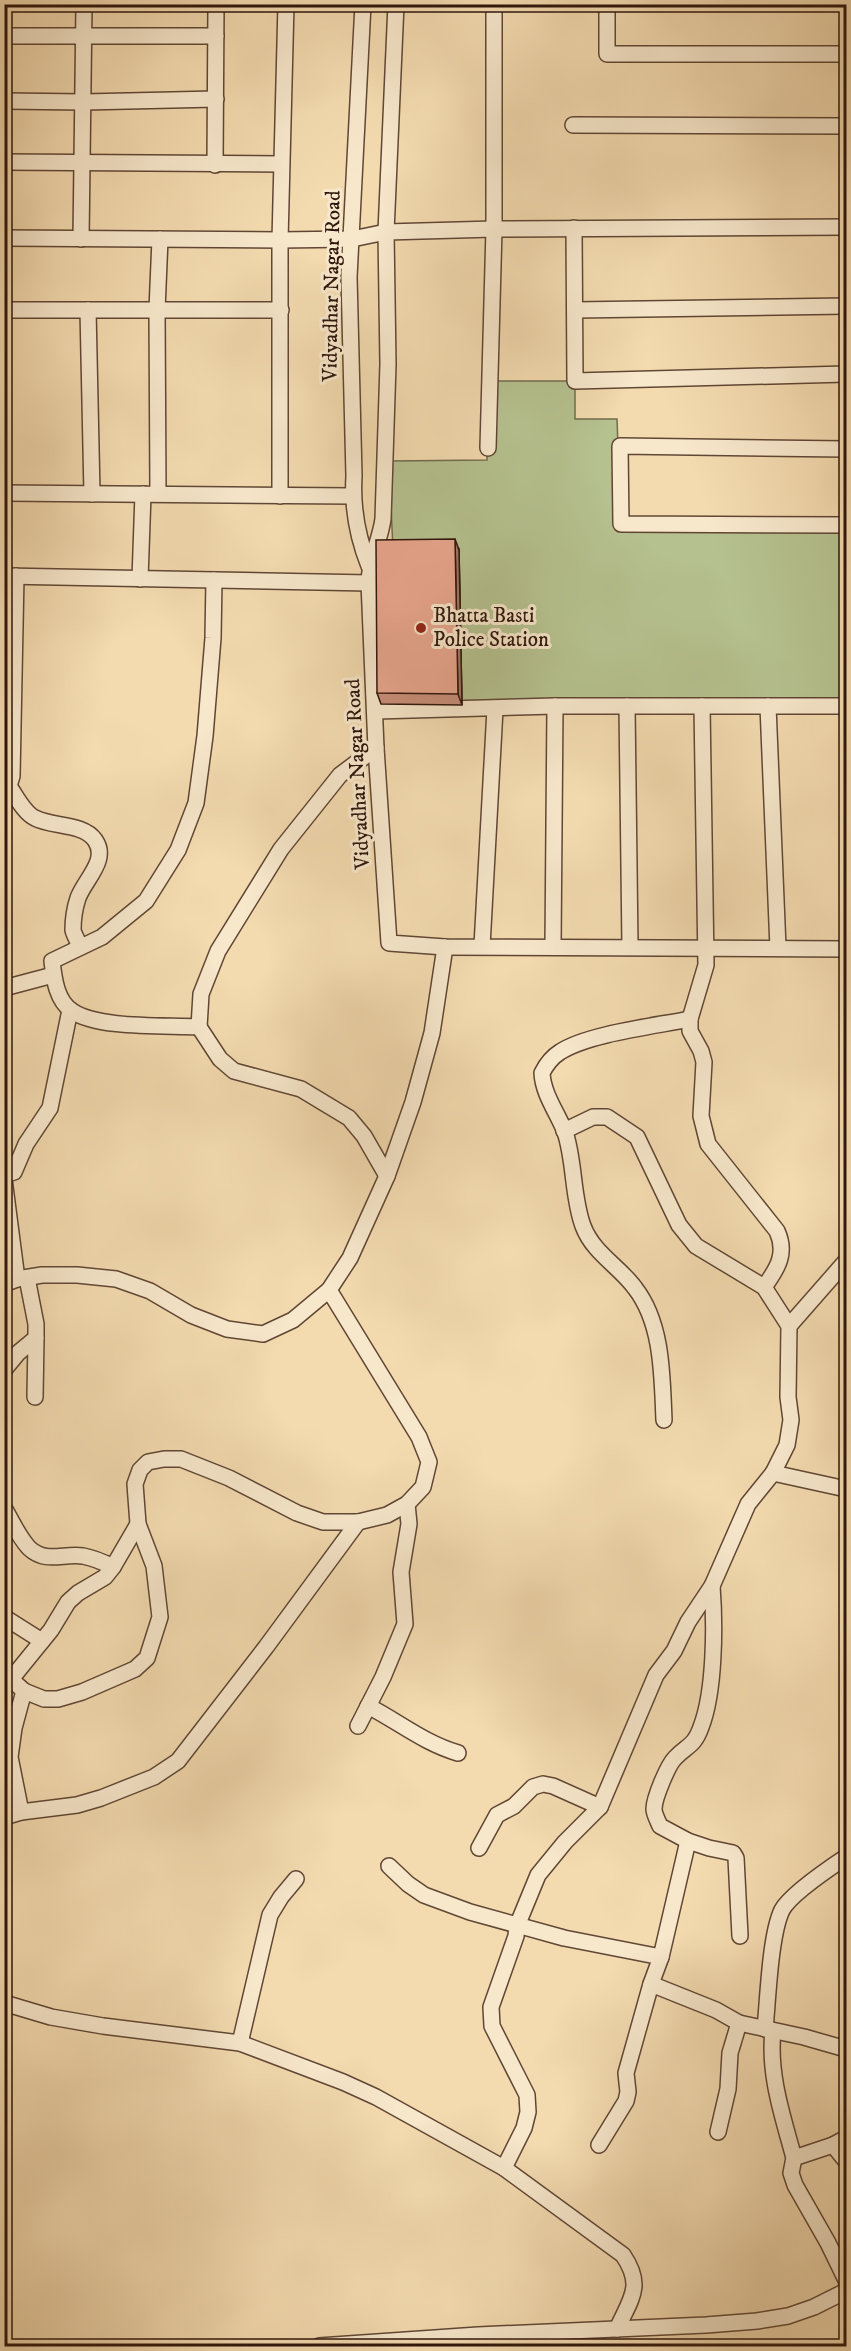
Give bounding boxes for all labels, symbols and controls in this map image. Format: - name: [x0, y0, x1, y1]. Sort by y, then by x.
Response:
- street label: Vidyadhar Nagar Road: [317, 190, 347, 383]
- place label: Bhatta Basti Police Station: [433, 603, 549, 653]
- marker: Bhatta Basti Police Station: [414, 621, 428, 635]
- street label: Vidyadhar Nagar Road: [340, 677, 376, 871]

